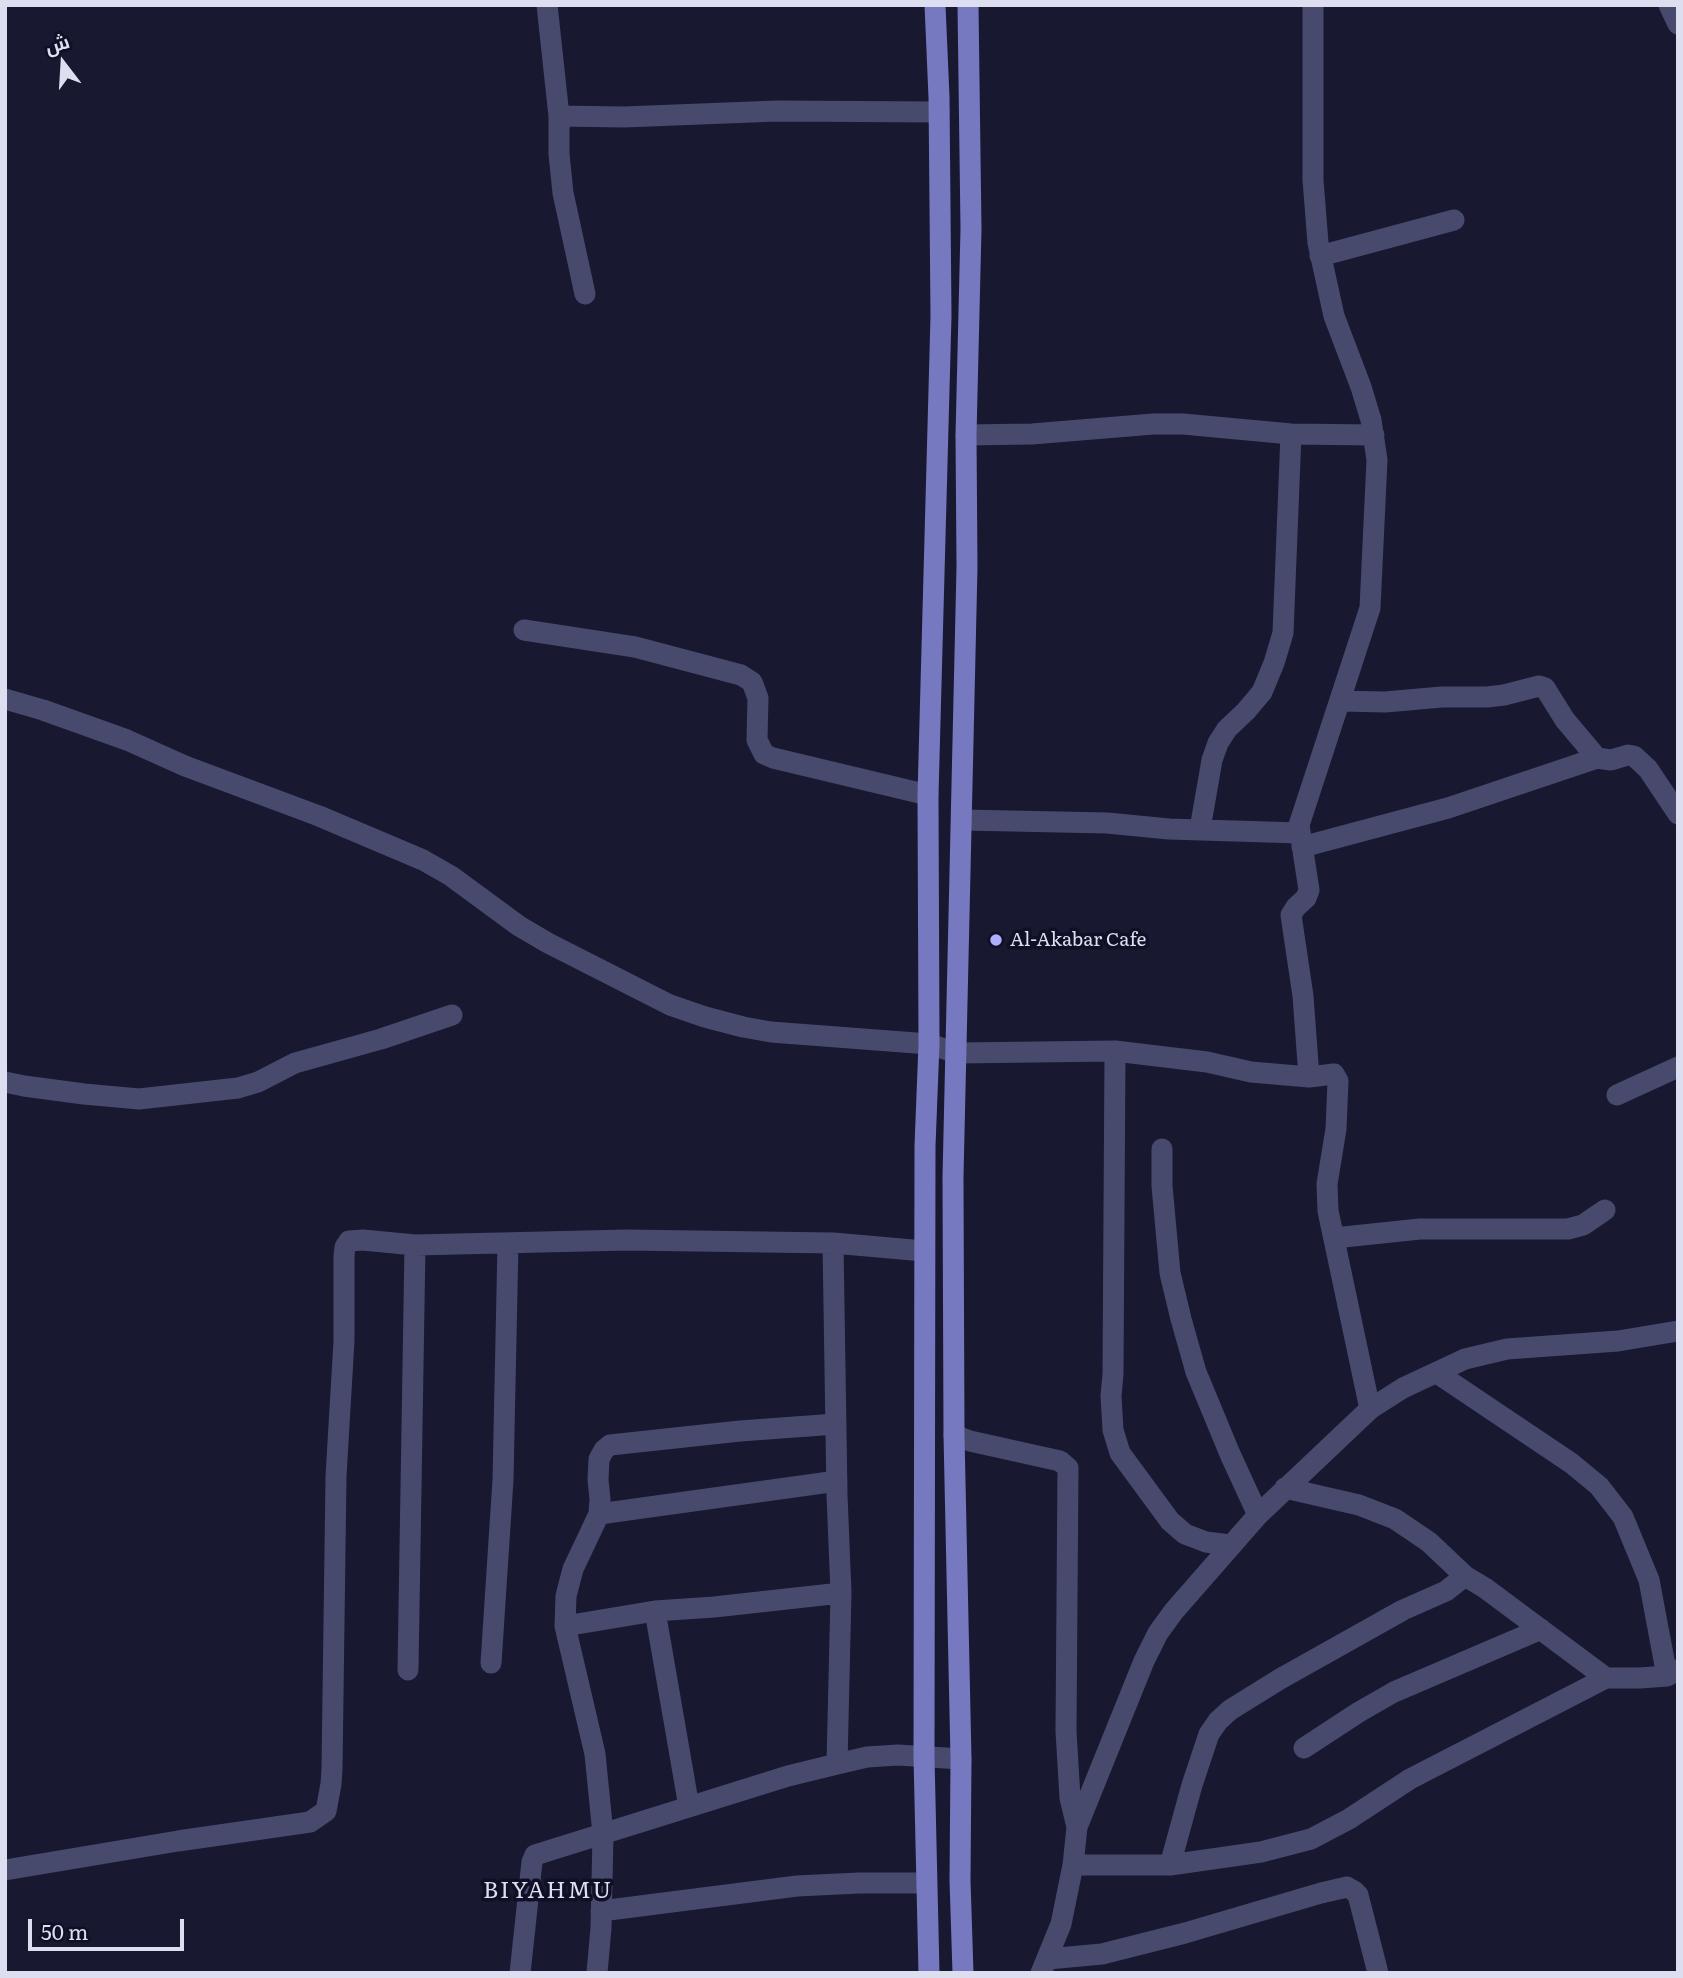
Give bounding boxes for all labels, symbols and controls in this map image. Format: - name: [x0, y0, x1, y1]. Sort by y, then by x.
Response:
- text: ش: [41, 26, 73, 60]
- north arrow: [28, 28, 98, 98]
- place label: Al-Akabar Cafe: [1010, 929, 1146, 951]
- marker: Al-Akabar Cafe: [988, 932, 1004, 948]
- district label: BIYAHMU: [484, 1877, 612, 1905]
- scale bar: [32, 1904, 187, 1948]
- text: 50 m: [41, 1915, 88, 1946]

